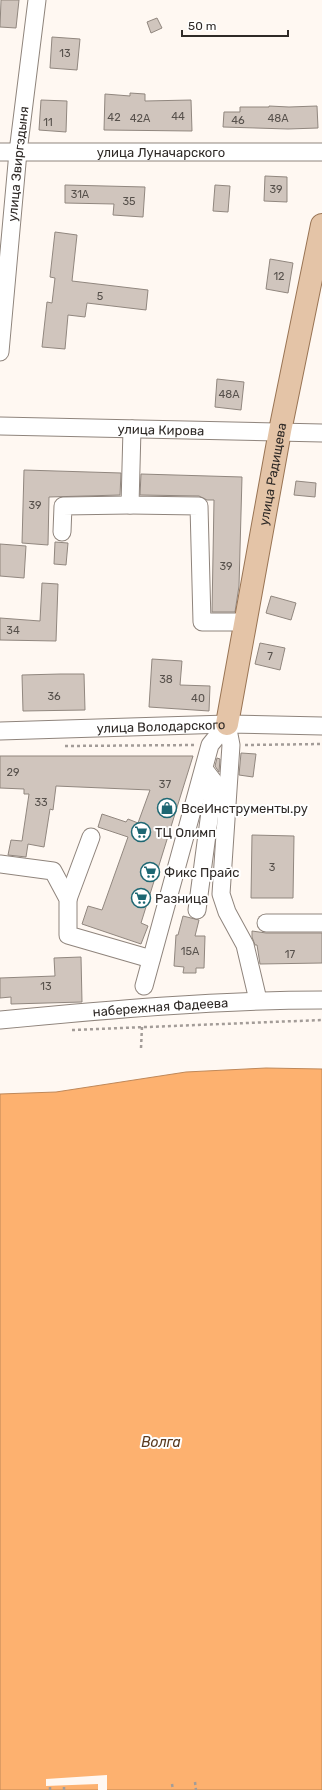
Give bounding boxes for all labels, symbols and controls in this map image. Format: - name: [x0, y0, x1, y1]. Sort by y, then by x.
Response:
- scale bar: [182, 12, 288, 38]
- text: 50 m: [188, 19, 216, 33]
- house number: 13: [59, 47, 71, 60]
- street label: улица Звиргздыня: [5, 105, 32, 222]
- house number: 44: [171, 110, 185, 123]
- house number: 42: [107, 111, 121, 124]
- house number: 42А: [130, 112, 151, 125]
- house number: 48А: [267, 112, 289, 125]
- house number: 46: [231, 114, 245, 127]
- house number: 11: [43, 116, 53, 129]
- street label: улица Луначарского: [97, 145, 225, 160]
- house number: 39: [269, 183, 283, 196]
- house number: 31А: [71, 188, 90, 201]
- house number: 35: [122, 195, 136, 208]
- house number: 12: [273, 270, 285, 283]
- house number: 5: [97, 290, 104, 303]
- house number: 48А: [218, 388, 240, 401]
- street label: улица Радищева: [256, 421, 290, 527]
- street label: улица Кирова: [118, 422, 204, 438]
- house number: 39: [28, 499, 42, 512]
- house number: 39: [219, 560, 233, 573]
- house number: 34: [6, 624, 20, 637]
- house number: 7: [267, 650, 273, 663]
- house number: 38: [159, 673, 173, 686]
- house number: 36: [47, 690, 61, 703]
- house number: 40: [191, 692, 205, 705]
- street label: улица Володарского: [96, 717, 225, 736]
- house number: 29: [7, 766, 19, 779]
- house number: 37: [159, 778, 171, 791]
- house number: 33: [34, 796, 48, 809]
- shop icon: ВсеИнструменты.ру: [156, 797, 178, 819]
- place label: ВсеИнструменты.ру: [181, 801, 308, 816]
- supermarket icon: ТЦ Олимп: [130, 821, 152, 843]
- place label: ТЦ Олимп: [155, 825, 216, 840]
- supermarket icon: Фикс Прайс: [139, 861, 161, 883]
- house number: 3: [269, 861, 276, 874]
- place label: Фикс Прайс: [164, 865, 239, 880]
- supermarket icon: Разница: [130, 887, 152, 909]
- place label: Разница: [155, 891, 208, 906]
- house number: 15А: [181, 945, 200, 958]
- house number: 17: [285, 948, 296, 961]
- house number: 13: [40, 980, 52, 993]
- street label: набережная Фадеева: [92, 995, 229, 1020]
- water label: Волга: [141, 1434, 181, 1451]

